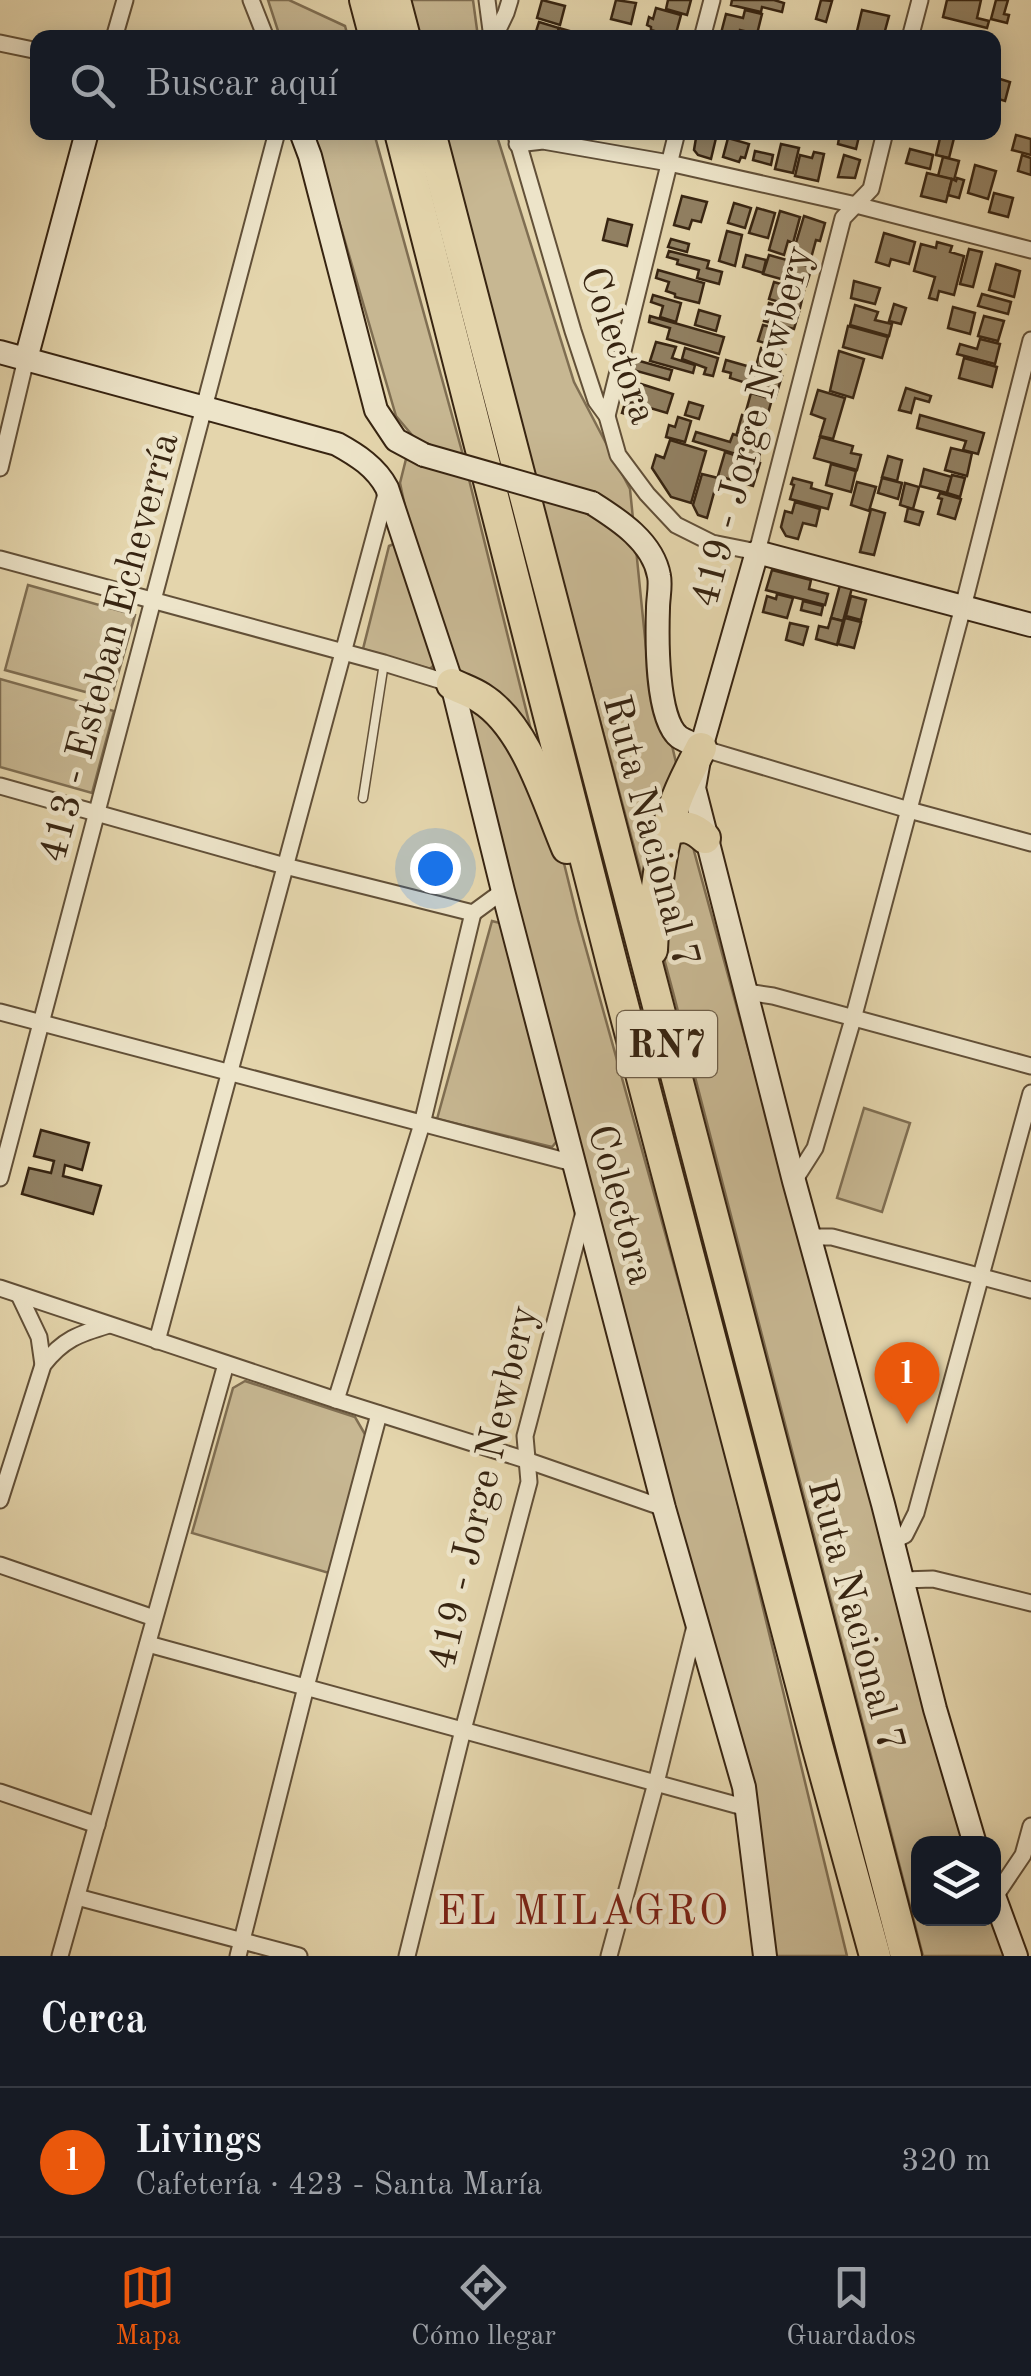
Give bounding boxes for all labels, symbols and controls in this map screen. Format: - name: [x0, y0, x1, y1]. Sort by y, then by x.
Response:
- search box: [30, 30, 1001, 140]
- icon: search: [65, 58, 120, 113]
- text: Buscar aquí: [145, 66, 338, 104]
- street label: 419 - Jorge Newbery: [686, 242, 821, 612]
- street label: Colectora: [571, 263, 662, 430]
- street label: 413 - Esteban Echeverría: [34, 428, 188, 867]
- street label: Ruta Nacional 7: [594, 692, 705, 973]
- your location: [410, 843, 461, 894]
- road number: RN7: [617, 1011, 717, 1077]
- street label: Colectora: [579, 1121, 660, 1289]
- street label: 419 - Jorge Newbery: [424, 1302, 546, 1674]
- pin: 1: [874, 1342, 940, 1424]
- street label: Ruta Nacional 7: [799, 1476, 910, 1757]
- map controls: [911, 1836, 1001, 1926]
- button: layers: [911, 1836, 1001, 1926]
- district label: EL MILAGRO: [437, 1892, 731, 1934]
- text: Cerca: [40, 2000, 147, 2042]
- text: Livings: [135, 2123, 262, 2161]
- text: 1: [63, 2146, 82, 2178]
- text: 320 m: [901, 2146, 991, 2178]
- text: Cafetería · 423 - Santa María: [135, 2170, 542, 2202]
- tab: Mapa: [115, 2260, 181, 2355]
- tab: Cómo llegar: [411, 2260, 556, 2355]
- tab: Guardados: [786, 2260, 916, 2355]

